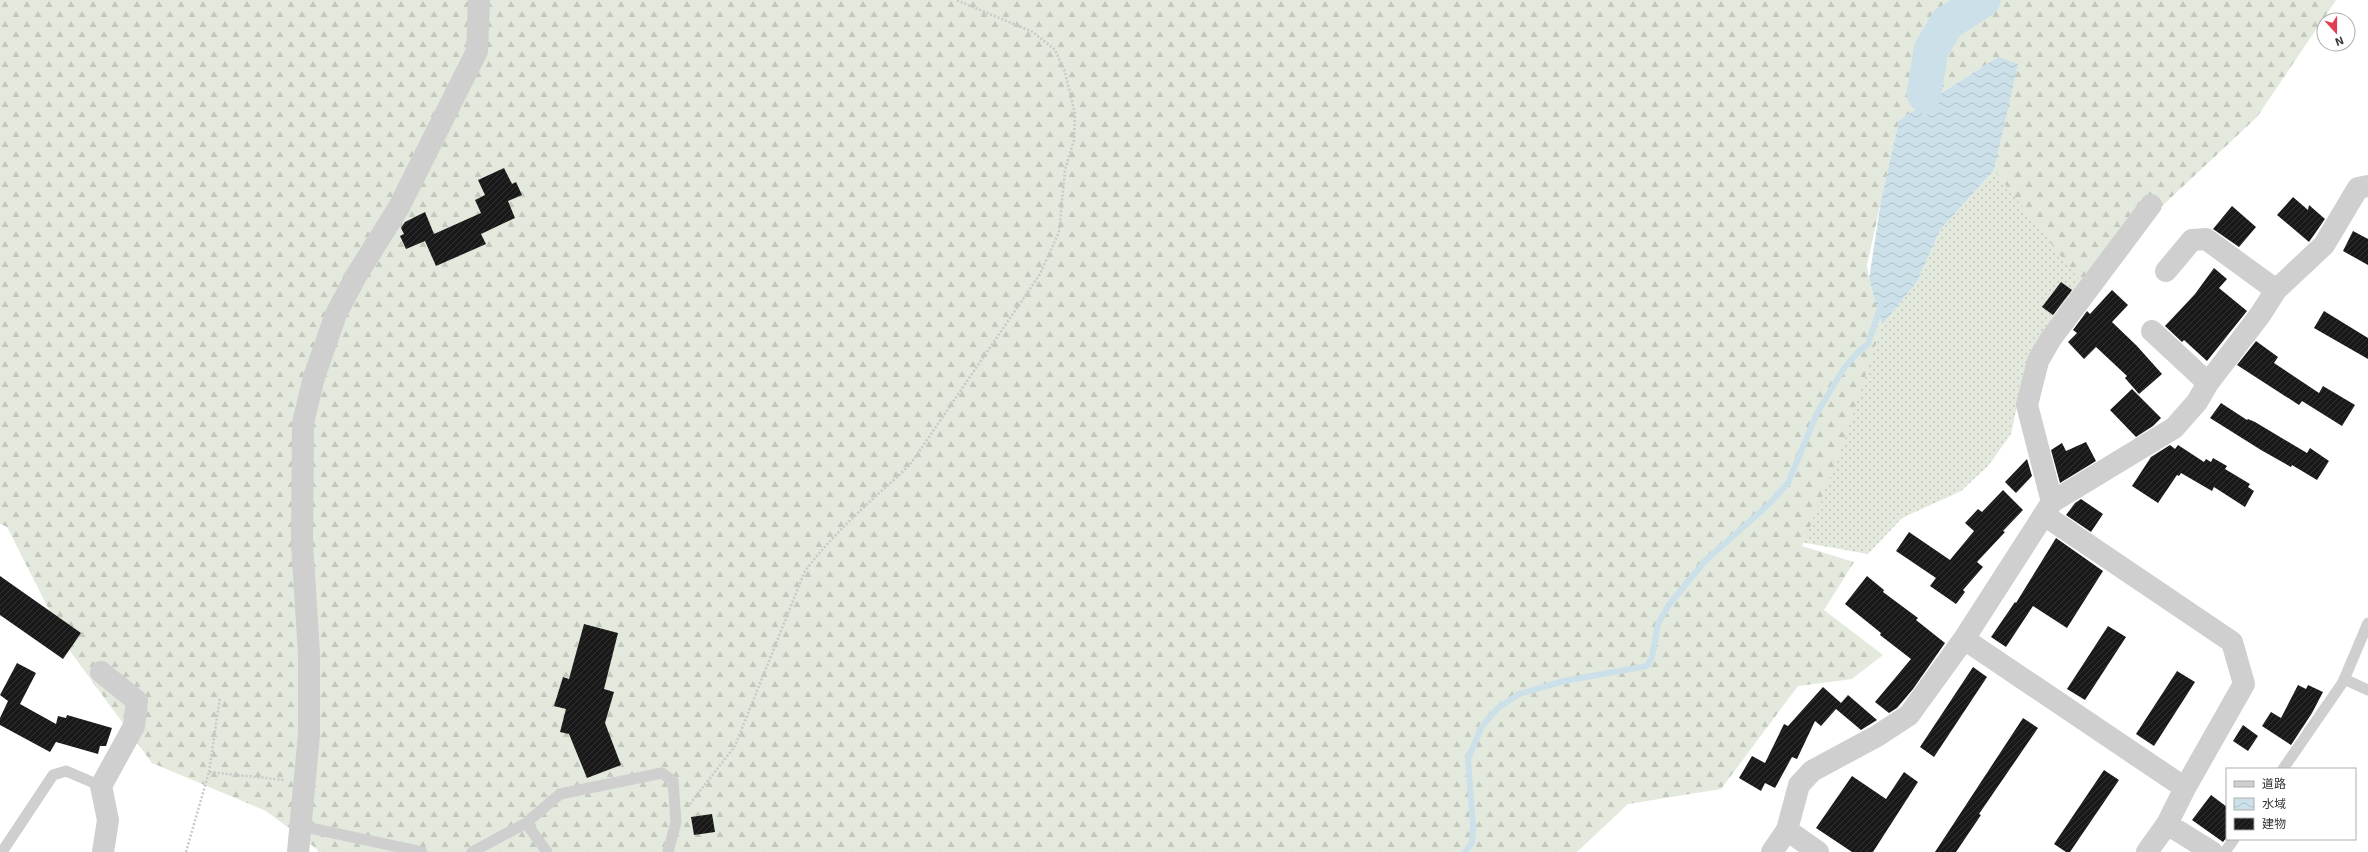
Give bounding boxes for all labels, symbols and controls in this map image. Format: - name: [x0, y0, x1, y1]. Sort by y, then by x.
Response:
- north arrow: [2316, 12, 2356, 52]
- text: N: [2334, 34, 2346, 49]
- legend: [2226, 768, 2356, 840]
- text: 道路: [2262, 776, 2286, 790]
- text: 水域: [2262, 796, 2286, 810]
- text: 建物: [2262, 816, 2286, 830]

